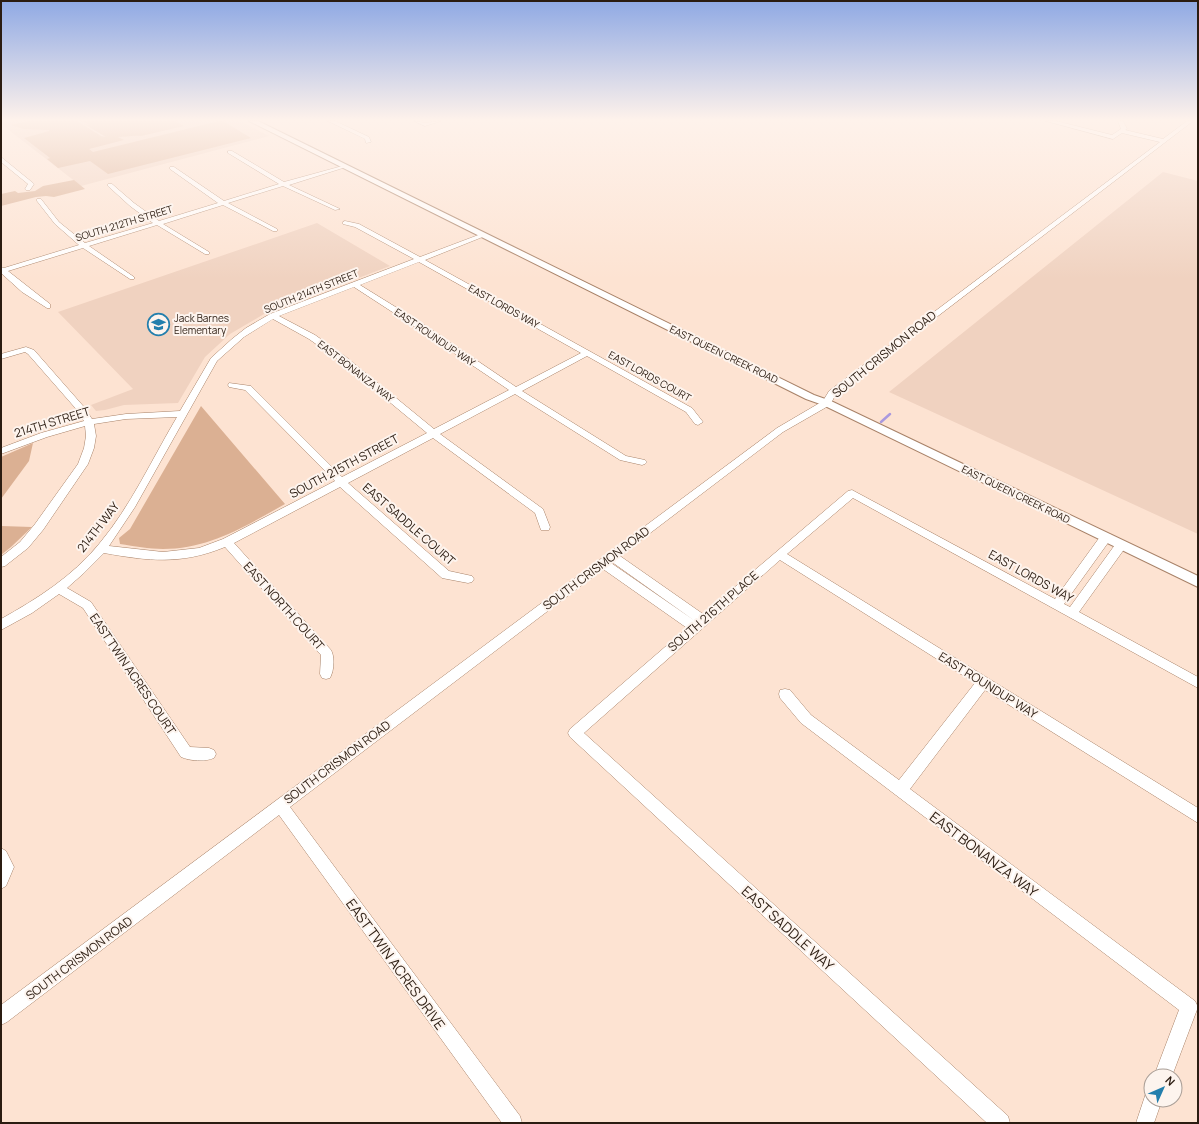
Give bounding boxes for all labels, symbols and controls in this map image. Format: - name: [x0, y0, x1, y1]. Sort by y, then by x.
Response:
- street label: SOUTH 212TH STREET: [74, 202, 174, 244]
- street label: SOUTH 214TH STREET: [262, 266, 360, 316]
- street label: EAST LORDS WAY: [466, 281, 542, 331]
- street label: EAST ROUNDUP WAY: [392, 305, 479, 370]
- street label: SOUTH CRISMON ROAD: [828, 307, 940, 401]
- school or university icon: Jack Barnes Elementary: [145, 311, 171, 337]
- place label: Jack Barnes Elementary: [174, 311, 229, 337]
- street label: EAST QUEEN CREEK ROAD: [667, 322, 781, 387]
- street label: EAST BONANZA WAY: [315, 337, 397, 406]
- street label: EAST LORDS COURT: [606, 347, 694, 405]
- street label: 214TH STREET: [12, 402, 93, 442]
- street label: SOUTH 215TH STREET: [286, 430, 402, 502]
- street label: EAST QUEEN CREEK ROAD: [959, 462, 1073, 527]
- street label: EAST SADDLE COURT: [359, 479, 460, 570]
- street label: 214TH WAY: [73, 498, 123, 556]
- street label: SOUTH CRISMON ROAD: [539, 522, 653, 614]
- street label: EAST LORDS WAY: [985, 546, 1077, 607]
- street label: EAST NORTH COURT: [240, 558, 329, 654]
- street label: SOUTH 216TH PLACE: [664, 567, 762, 655]
- street label: EAST TWIN ACRES COURT: [86, 610, 180, 739]
- street label: EAST ROUNDUP WAY: [935, 648, 1041, 723]
- street label: SOUTH CRISMON ROAD: [280, 716, 394, 808]
- street label: EAST BONANZA WAY: [926, 807, 1042, 901]
- street label: EAST SADDLE WAY: [738, 881, 838, 975]
- street label: EAST TWIN ACRES DRIVE: [342, 895, 450, 1033]
- street label: SOUTH CRISMON ROAD: [22, 912, 136, 1004]
- north arrow: [1143, 1068, 1183, 1108]
- text: N: [1162, 1072, 1179, 1089]

